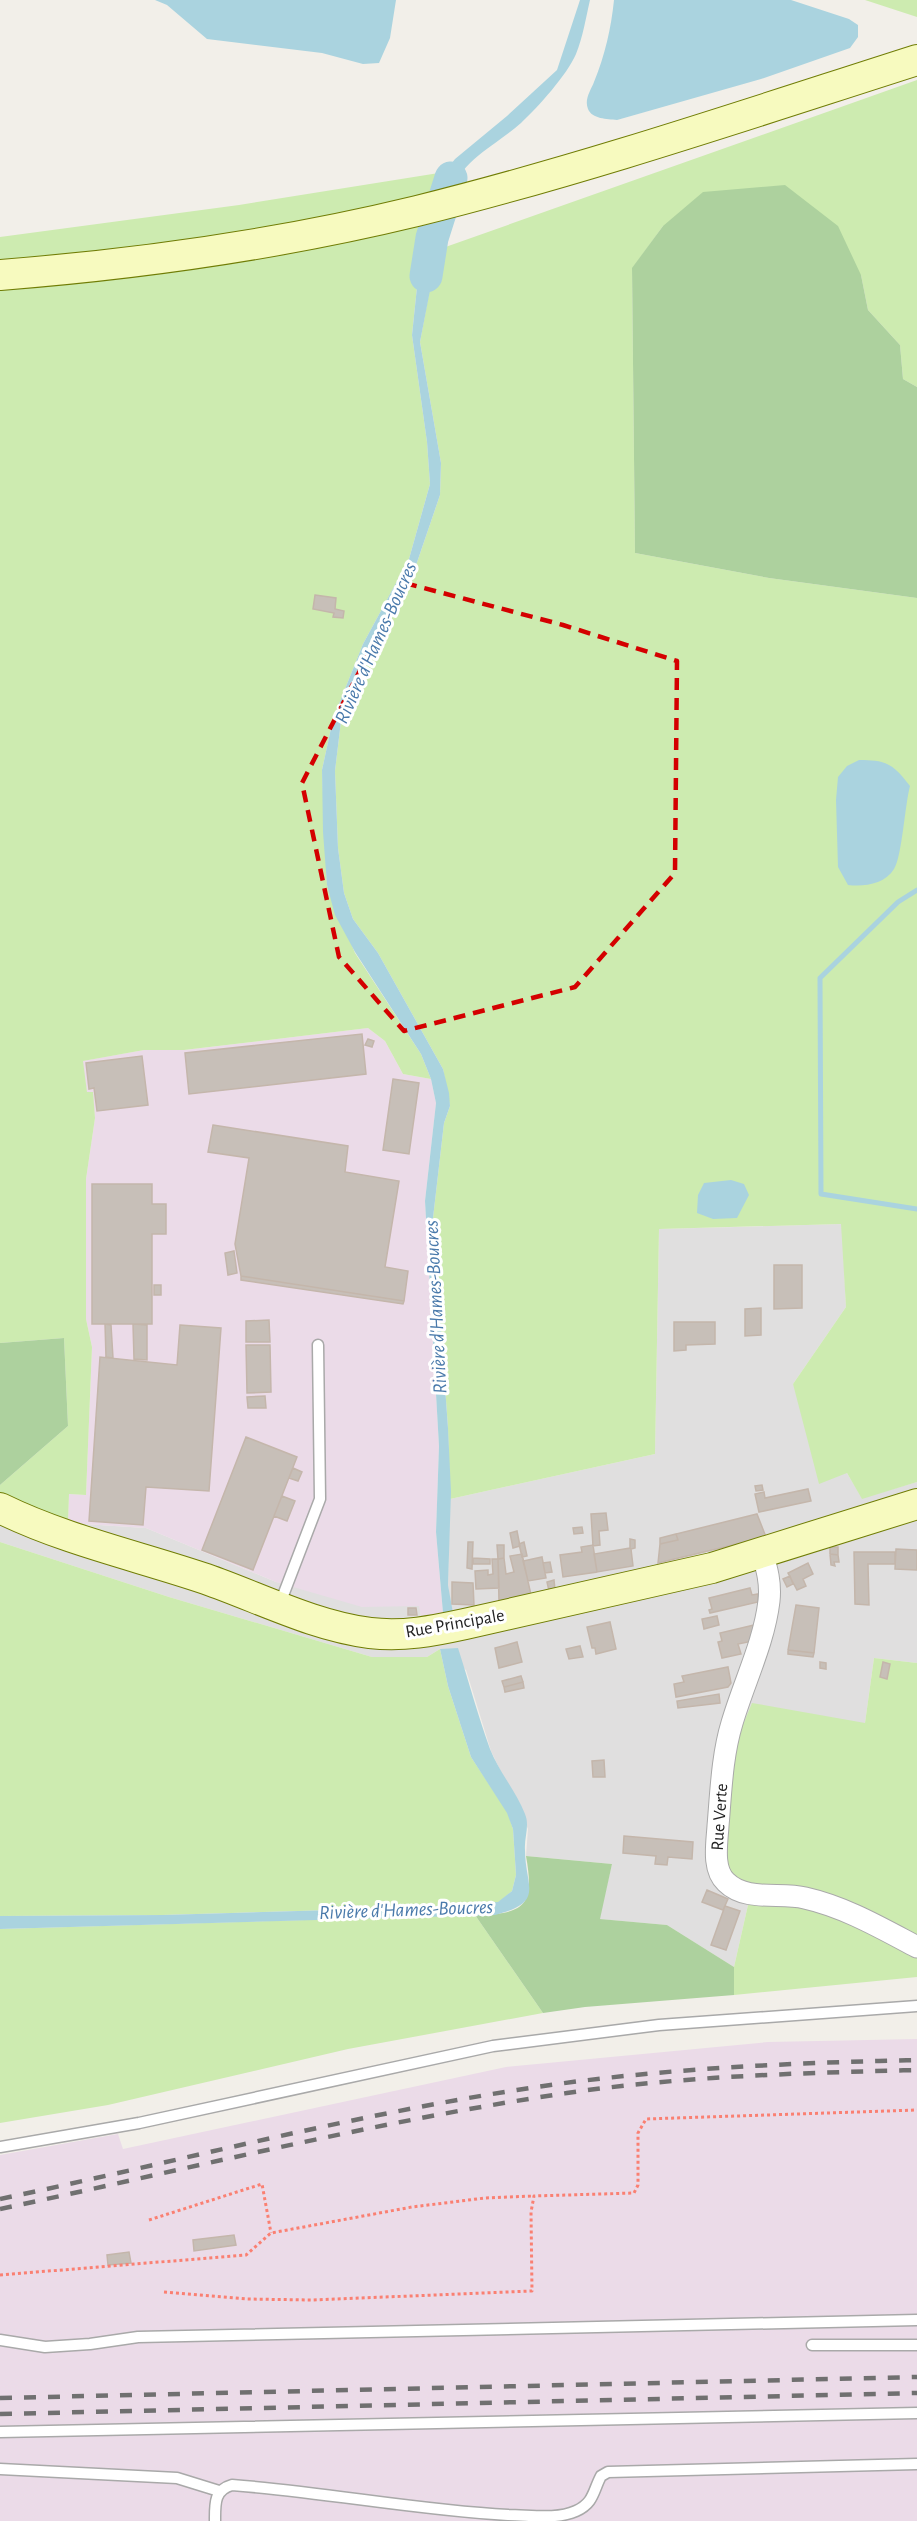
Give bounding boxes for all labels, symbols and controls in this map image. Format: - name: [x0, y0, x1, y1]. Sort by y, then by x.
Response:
- water label: Rivière d'Hames-Boucres: [331, 559, 421, 727]
- water label: Rivière d'Hames-Boucres: [421, 1219, 451, 1394]
- street label: Rue Principale: [404, 1606, 506, 1642]
- street label: Rue Verte: [709, 1783, 731, 1851]
- water label: Rivière d'Hames-Boucres: [319, 1897, 494, 1923]

